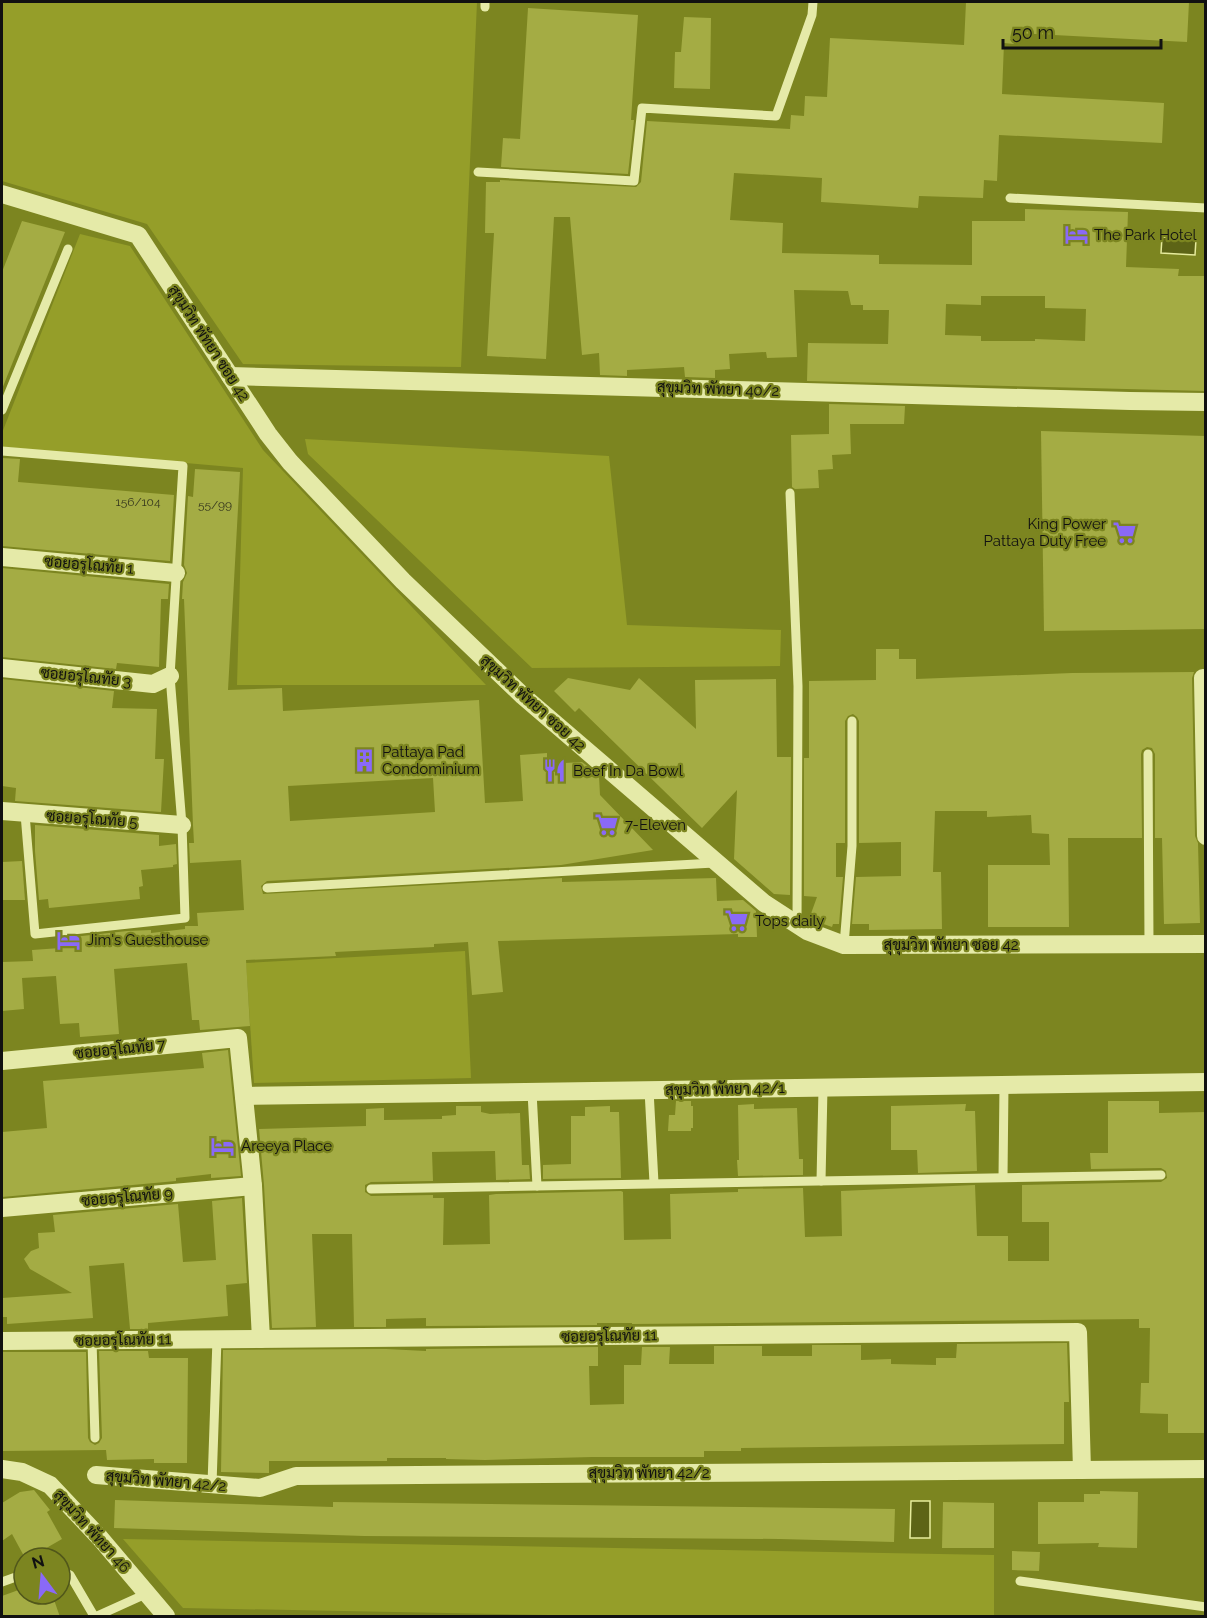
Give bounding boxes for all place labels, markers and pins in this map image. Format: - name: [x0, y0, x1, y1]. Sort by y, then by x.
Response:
- hotel icon: The Park Hotel: [1063, 222, 1089, 248]
- place label: The Park Hotel: [1094, 226, 1197, 244]
- place label: King Power Pattaya Duty Free: [984, 515, 1107, 550]
- supermarket icon: King Power Pattaya Duty Free: [1111, 520, 1137, 546]
- place label: Pattaya Pad Condominium: [382, 743, 480, 778]
- building icon: Pattaya Pad Condominium: [351, 748, 377, 774]
- restaurant icon: Beef In Da Bowl: [542, 758, 568, 784]
- place label: Beef In Da Bowl: [573, 762, 684, 780]
- supermarket icon: 7-Eleven: [594, 812, 620, 838]
- place label: 7-Eleven: [625, 816, 686, 834]
- supermarket icon: Tops daily: [724, 908, 750, 934]
- place label: Tops daily: [755, 912, 824, 930]
- hotel icon: Jim's Guesthouse: [56, 927, 82, 953]
- place label: Jim's Guesthouse: [87, 931, 209, 949]
- hotel icon: Areeya Place: [210, 1133, 236, 1159]
- place label: Areeya Place: [241, 1137, 332, 1155]

